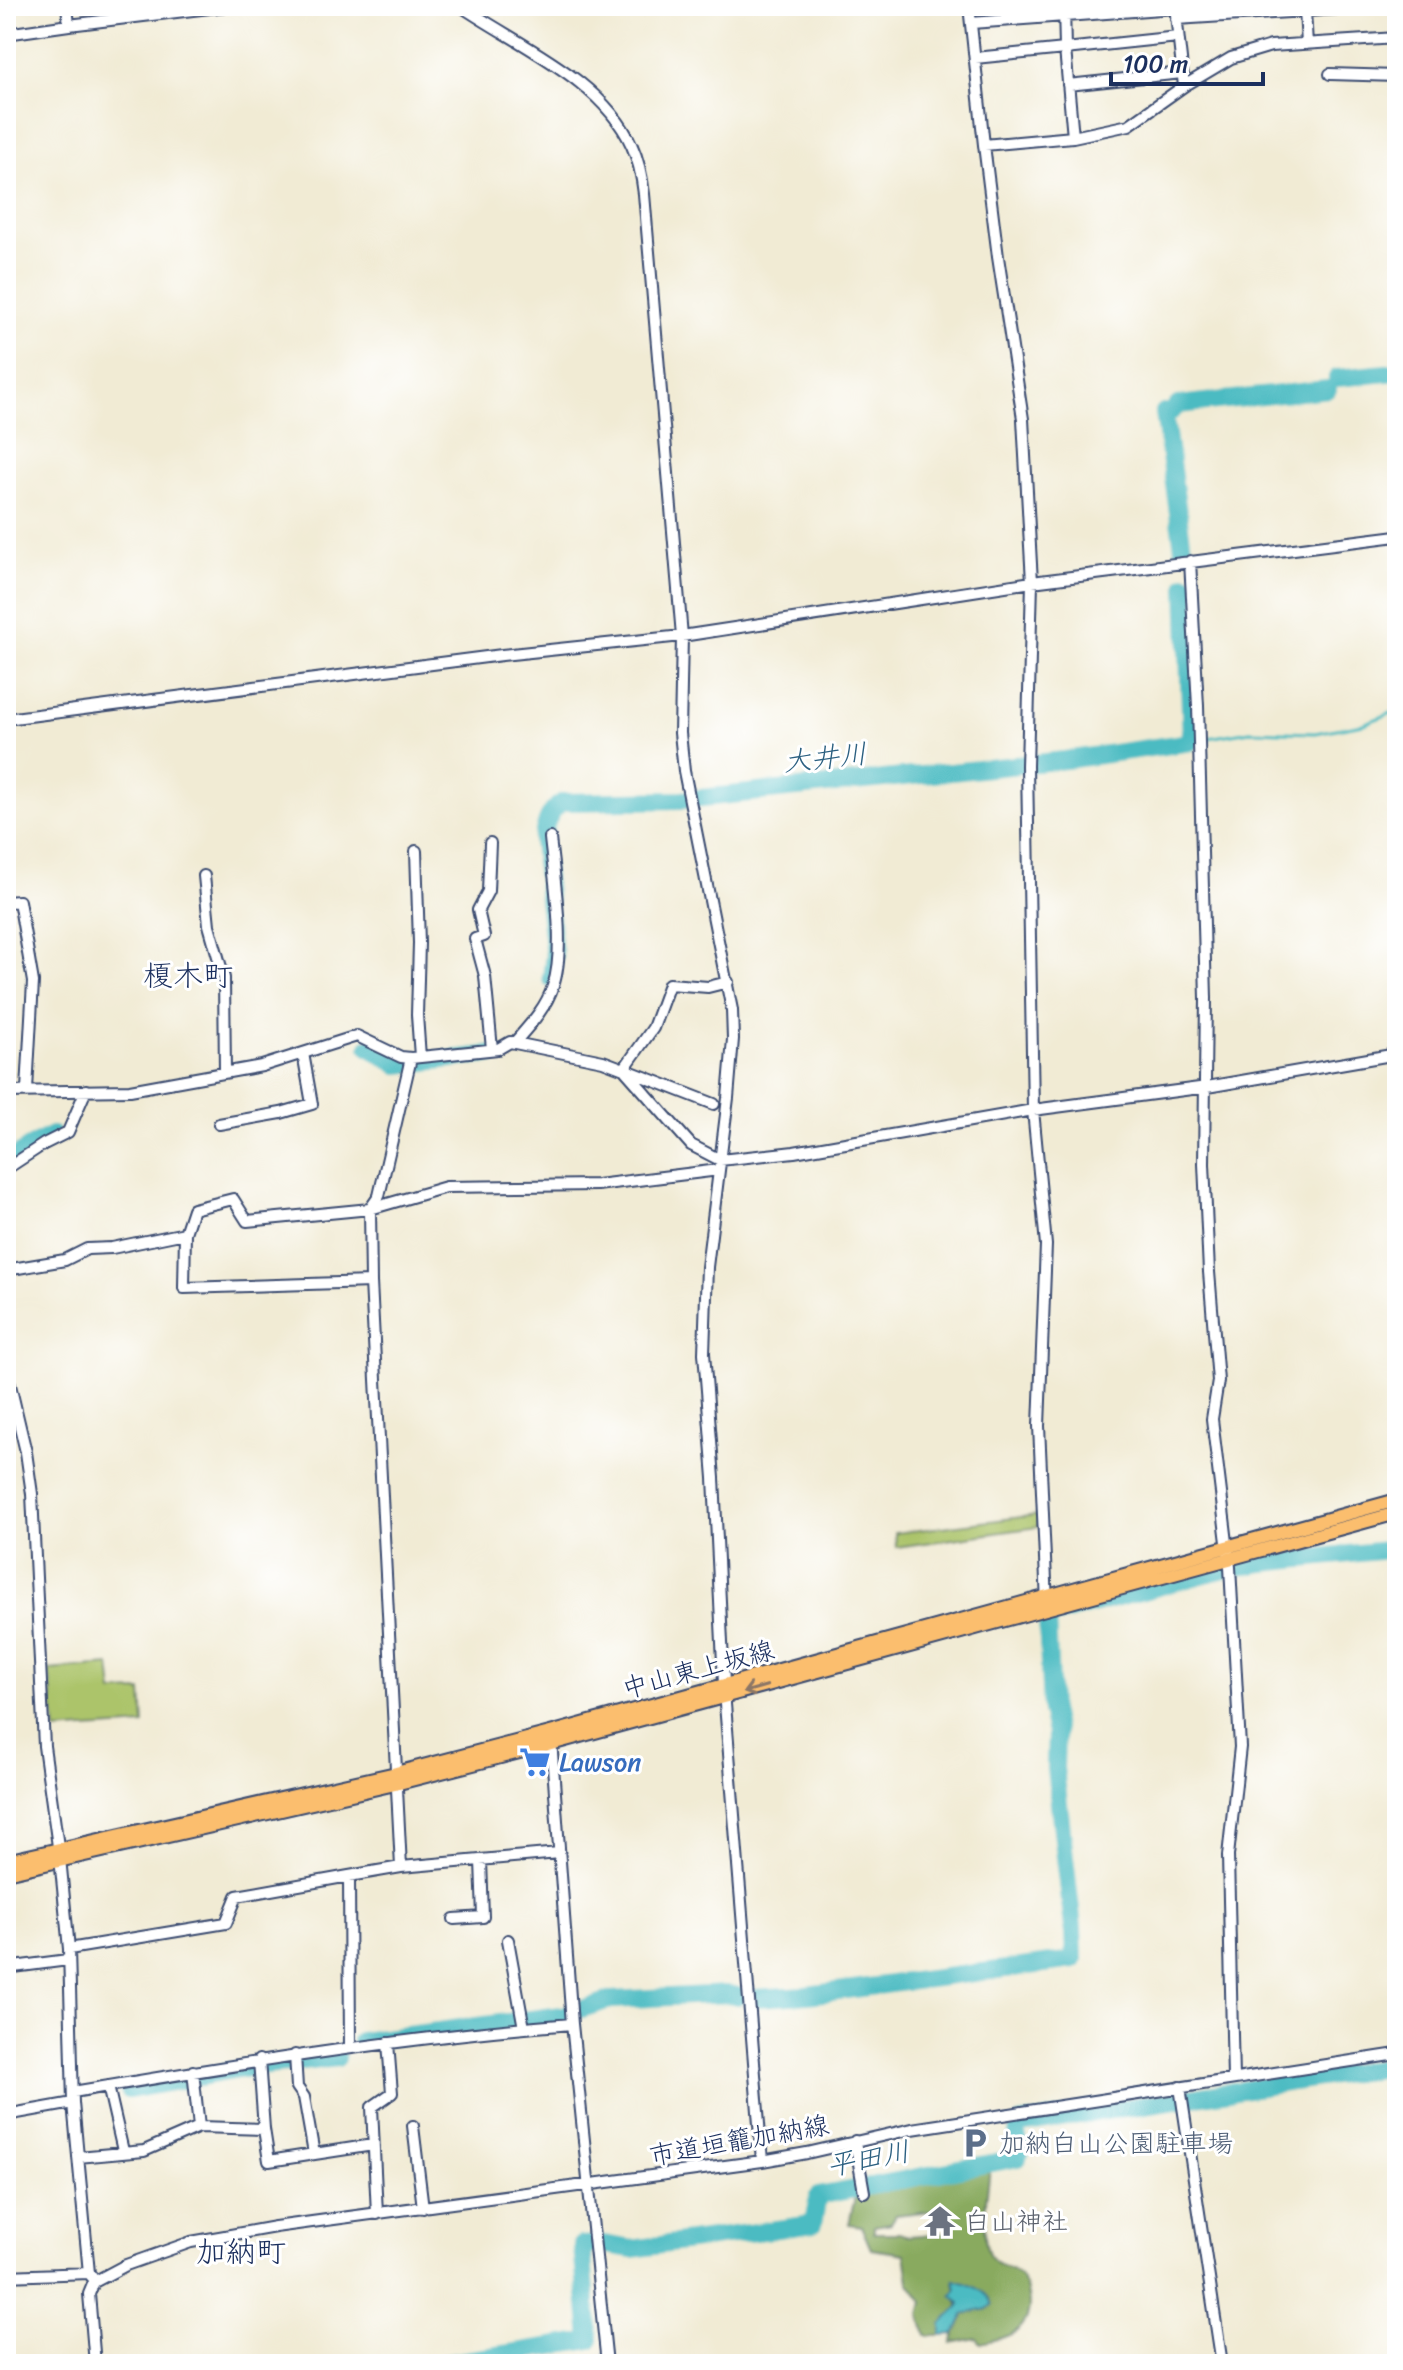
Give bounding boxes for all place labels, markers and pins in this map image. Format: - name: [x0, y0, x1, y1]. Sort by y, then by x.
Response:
- place label: Lawson: [559, 1739, 641, 1785]
- supermarket icon: Lawson: [518, 1745, 552, 1779]
- place label: 加納白山公園駐車場: [999, 2120, 1233, 2166]
- parking icon: 加納白山公園駐車場: [958, 2126, 992, 2160]
- place label: 白山神社: [964, 2198, 1068, 2244]
- temple icon: 白山神社: [923, 2204, 957, 2238]

